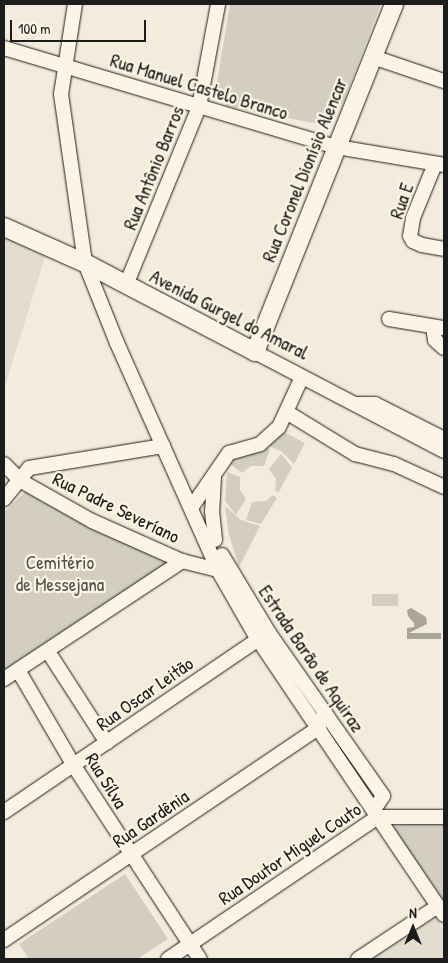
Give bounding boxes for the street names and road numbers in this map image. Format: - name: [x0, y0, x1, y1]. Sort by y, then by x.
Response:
- street label: Rua Manuel Castelo Branco: [108, 49, 290, 125]
- street label: Rua Coronel Dionísio Alencar: [258, 75, 352, 265]
- street label: Rua Antônio Barros: [119, 103, 189, 233]
- street label: Rua E: [385, 180, 419, 222]
- street label: Avenida Gurgel do Amaral: [146, 265, 312, 365]
- street label: Rua Padre Severíano: [49, 468, 183, 548]
- street label: Estrada Barão de Aquiraz: [253, 581, 369, 737]
- street label: Rua Oscar Leitão: [92, 652, 198, 736]
- street label: Rua Sílva: [80, 749, 132, 813]
- street label: Rua Gardênia: [108, 785, 194, 853]
- street label: Rua Doutor Miguel Couto: [215, 798, 365, 910]

